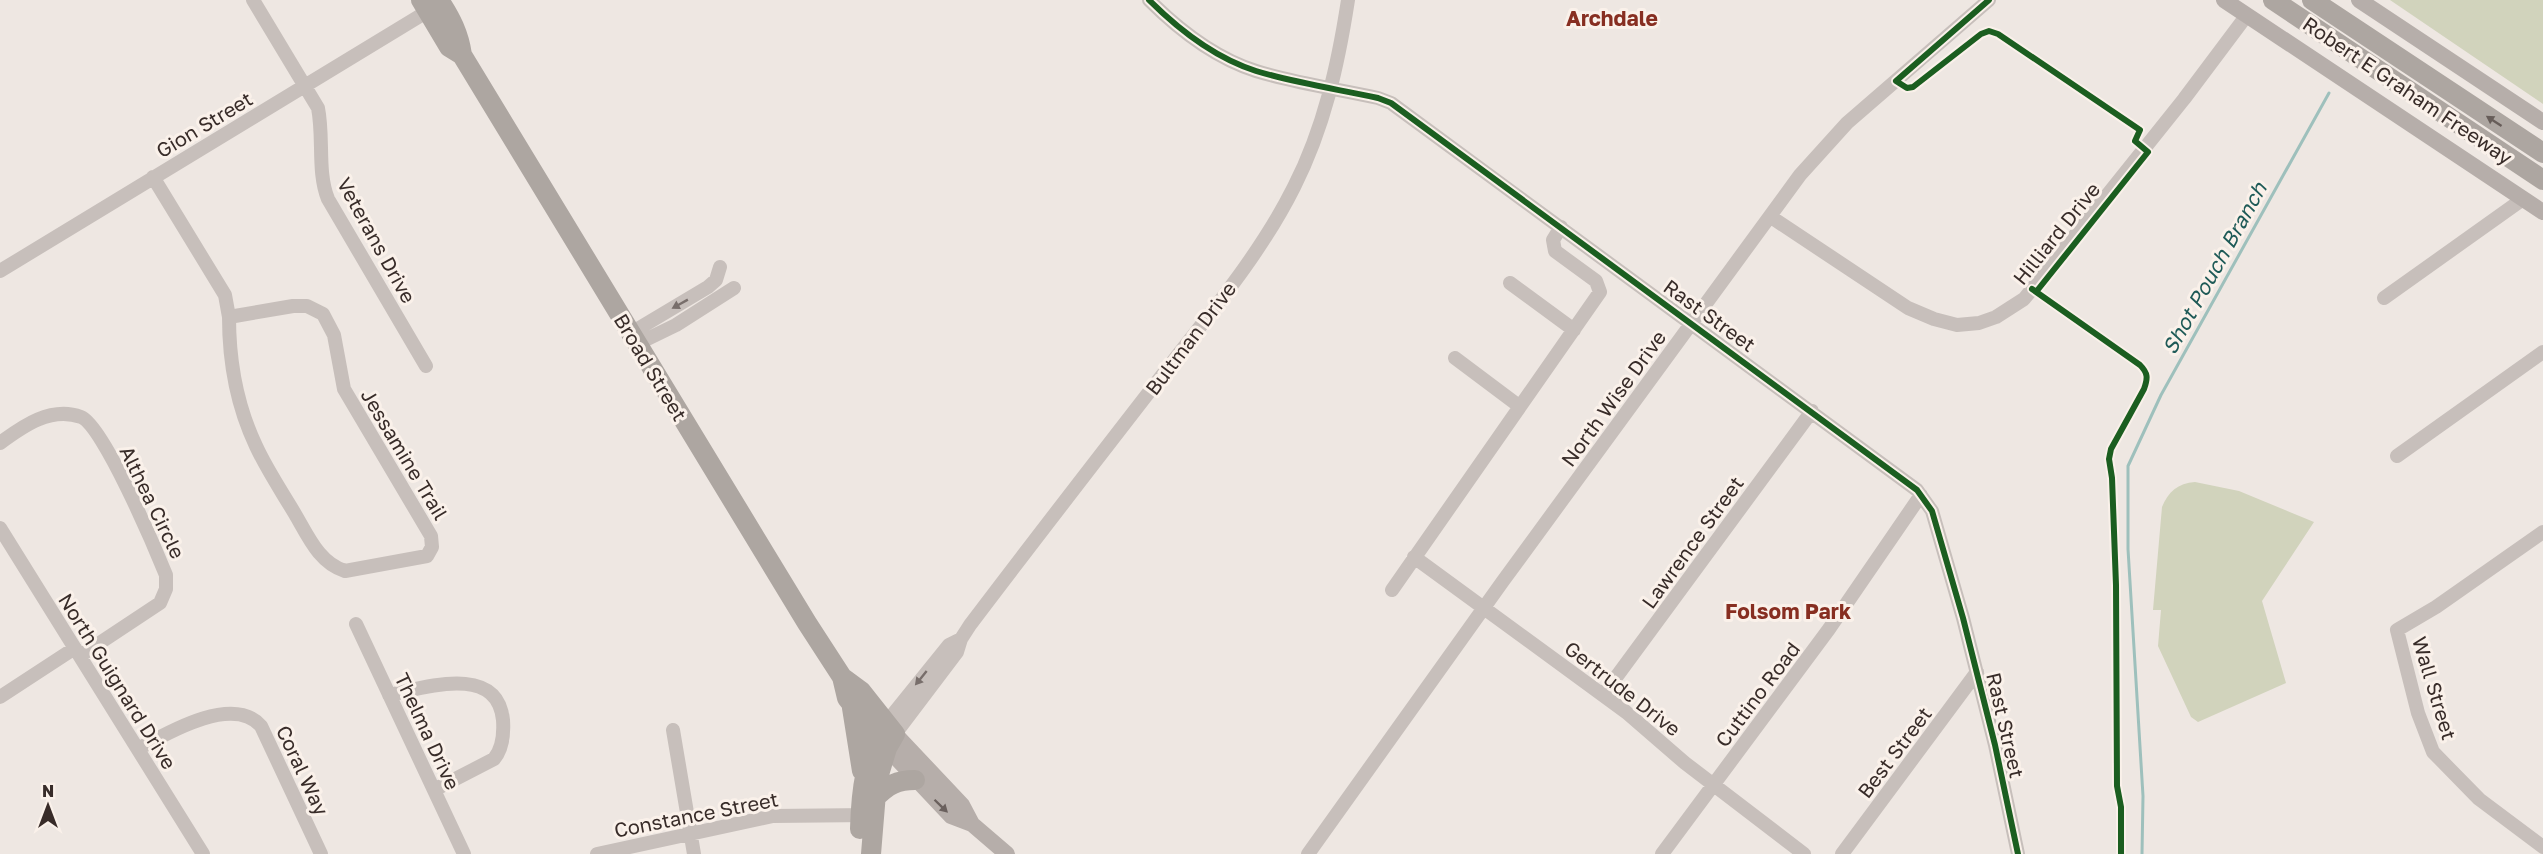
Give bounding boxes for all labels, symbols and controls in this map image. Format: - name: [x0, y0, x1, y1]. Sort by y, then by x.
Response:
- district label: Archdale: [1566, 5, 1658, 31]
- street label: Robert E Graham Freeway: [2299, 11, 2517, 169]
- street label: Gion Street: [152, 86, 256, 162]
- one-way arrow: [2486, 116, 2502, 127]
- street label: Veterans Drive: [333, 173, 421, 307]
- street label: Hilliard Drive: [2008, 177, 2104, 289]
- water label: Shot Pouch Branch: [2156, 177, 2272, 358]
- street label: Rast Street: [1659, 274, 1761, 356]
- street label: Bultman Drive: [1140, 277, 1240, 399]
- one-way arrow: [671, 299, 688, 309]
- street label: Broad Street: [610, 309, 692, 425]
- street label: North Wise Drive: [1556, 325, 1670, 471]
- street label: Jessamine Trail: [356, 384, 454, 524]
- street label: Althea Circle: [115, 442, 191, 562]
- street label: Lawrence Street: [1636, 471, 1748, 613]
- street label: North Guignard Drive: [54, 589, 182, 773]
- district label: Folsom Park: [1725, 598, 1851, 624]
- street label: Wall Street: [2408, 633, 2462, 743]
- street label: Gertrude Drive: [1560, 635, 1686, 741]
- street label: Cuttino Road: [1710, 637, 1804, 751]
- street label: Thelma Drive: [390, 669, 466, 793]
- street label: Rast Street: [1982, 670, 2030, 780]
- one-way arrow: [916, 671, 928, 686]
- street label: Best Street: [1852, 702, 1936, 802]
- street label: Coral Way: [272, 721, 334, 819]
- north arrow: [18, 776, 78, 836]
- text: N: [42, 781, 54, 801]
- street label: Constance Street: [612, 786, 780, 842]
- one-way arrow: [933, 798, 947, 812]

